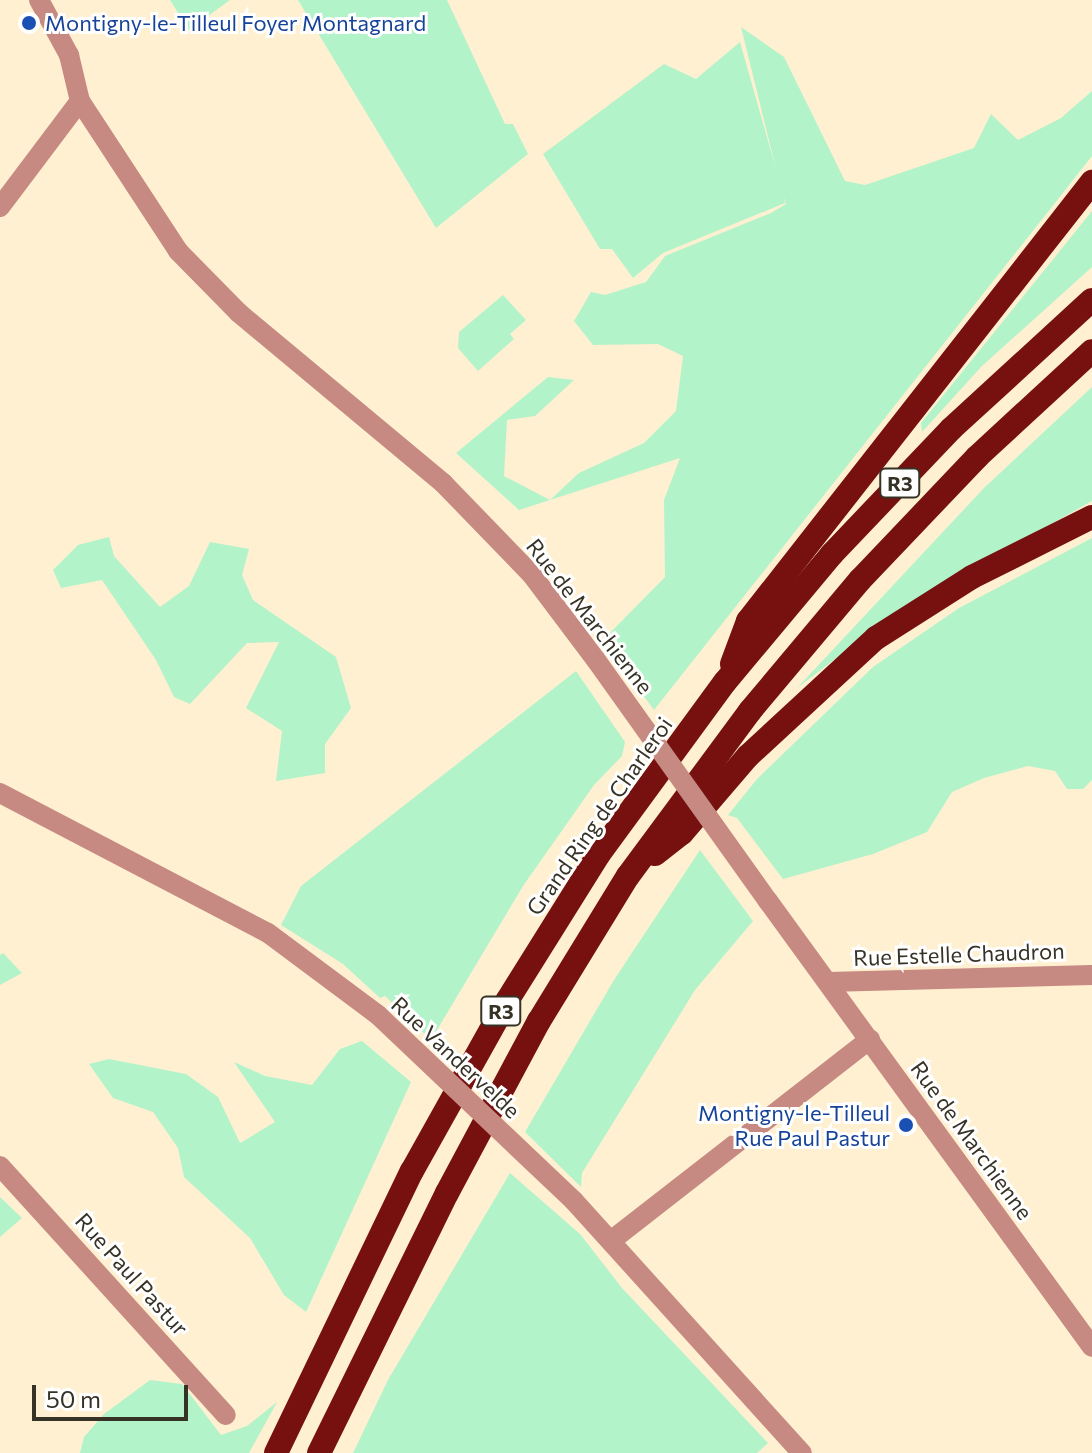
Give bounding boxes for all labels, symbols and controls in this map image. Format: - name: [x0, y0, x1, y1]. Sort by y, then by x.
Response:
- place label: Montigny-le-Tilleul Foyer Montagnard: [45, 10, 426, 36]
- marker: Montigny-le-Tilleul Foyer Montagnard: [20, 14, 38, 32]
- road number: R3: [878, 467, 922, 499]
- street label: Rue de Marchienne: [521, 533, 659, 699]
- street label: Grand Ring de Charleroi: [521, 712, 677, 920]
- street label: Rue Estelle Chaudron: [853, 937, 1065, 971]
- street label: Rue Vandervelde: [386, 991, 526, 1123]
- road number: R3: [479, 995, 523, 1027]
- street label: Rue de Marchienne: [906, 1056, 1038, 1224]
- place label: Montigny-le-Tilleul Rue Paul Pastur: [698, 1099, 890, 1150]
- marker: Montigny-le-Tilleul Rue Paul Pastur: [897, 1116, 915, 1134]
- street label: Rue Paul Pastur: [70, 1207, 194, 1341]
- scale bar: [36, 1369, 192, 1419]
- text: 50 m: [46, 1384, 101, 1413]

